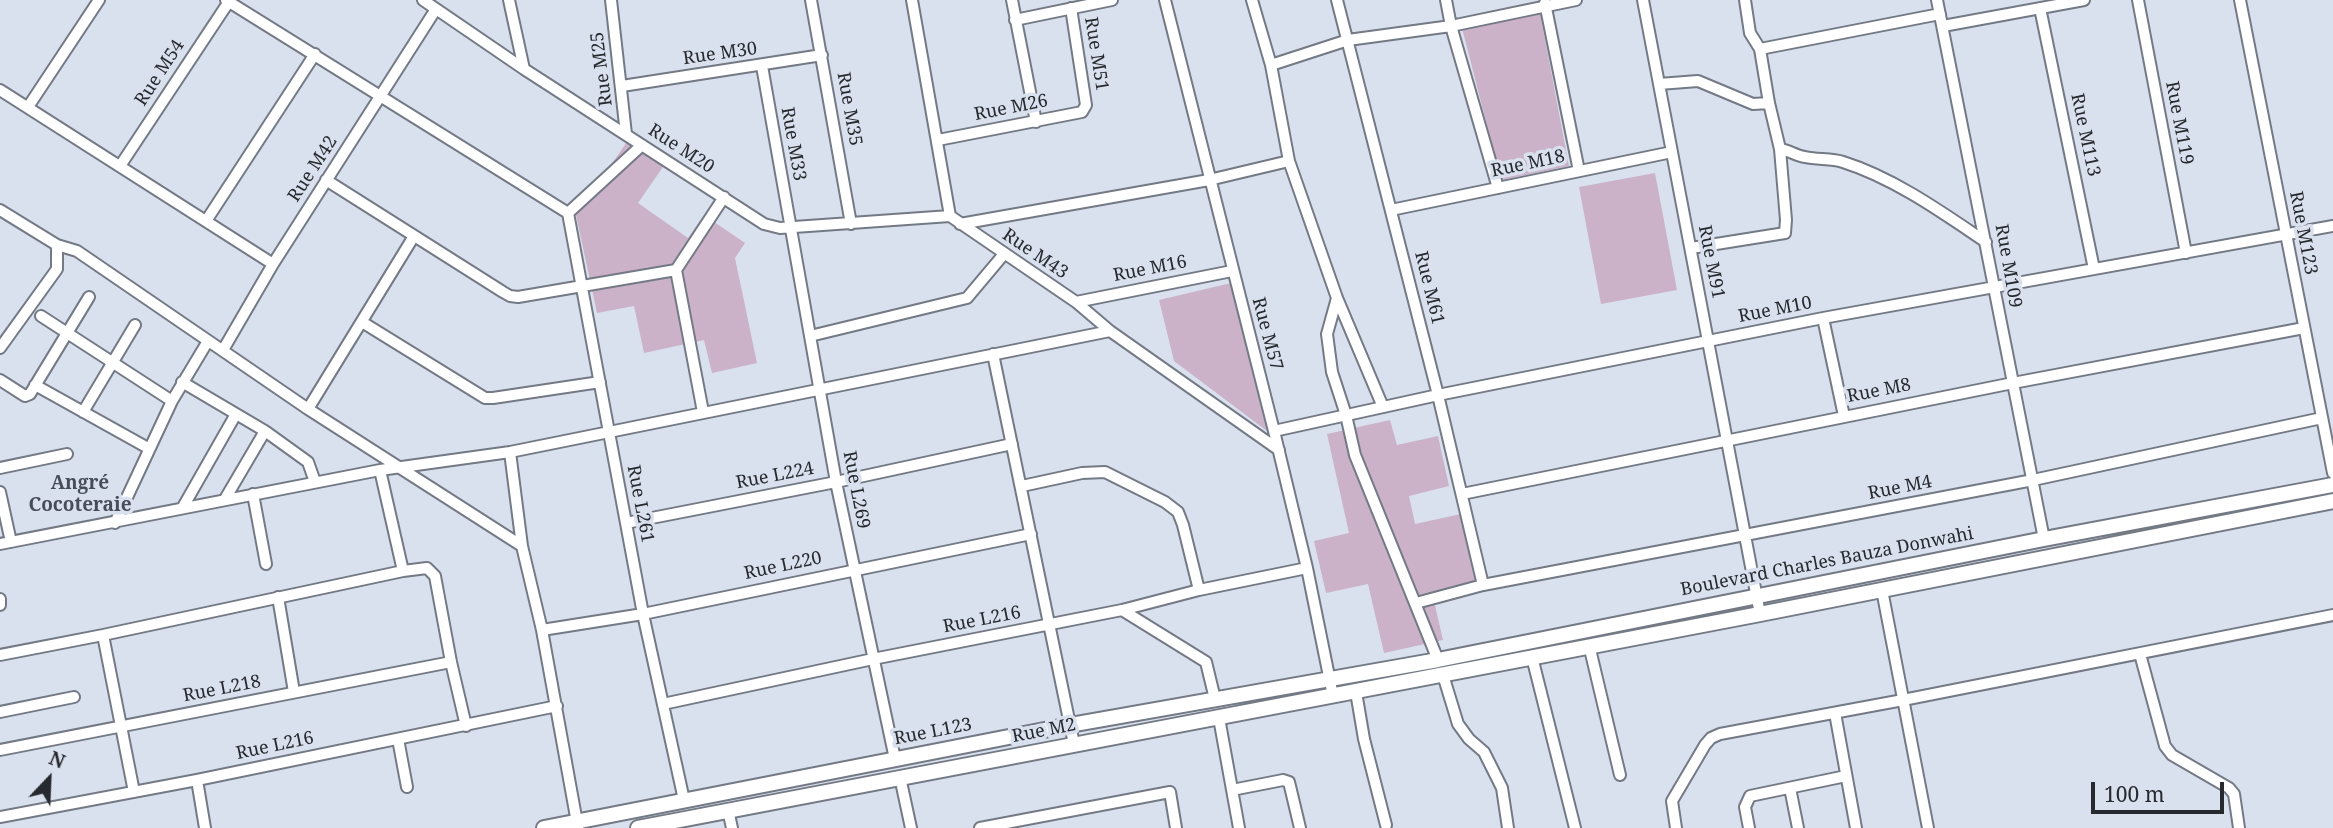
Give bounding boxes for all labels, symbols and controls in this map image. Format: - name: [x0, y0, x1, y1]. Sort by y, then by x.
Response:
- street label: Rue M51: [1080, 15, 1112, 93]
- street label: Rue M25: [587, 31, 617, 107]
- street label: Rue M54: [131, 36, 189, 110]
- street label: Rue M30: [682, 38, 758, 70]
- street label: Rue M35: [832, 70, 866, 148]
- street label: Rue M119: [2160, 79, 2198, 167]
- street label: Rue M26: [972, 90, 1050, 126]
- street label: Rue M113: [2066, 91, 2104, 179]
- street label: Rue M33: [776, 105, 810, 183]
- street label: Rue M20: [644, 120, 718, 178]
- street label: Rue M42: [284, 132, 342, 206]
- street label: Rue M18: [1489, 146, 1567, 182]
- street label: Rue M123: [2284, 189, 2322, 277]
- street label: Rue M109: [1990, 222, 2026, 310]
- street label: Rue M91: [1693, 223, 1729, 301]
- street label: Rue M43: [998, 224, 1072, 284]
- street label: Rue M61: [1410, 249, 1448, 327]
- street label: Rue M16: [1111, 251, 1189, 287]
- street label: Rue M10: [1736, 292, 1814, 328]
- street label: Rue M57: [1247, 295, 1287, 373]
- street label: Rue M8: [1845, 374, 1913, 408]
- street label: Rue L269: [838, 449, 874, 531]
- street label: Rue L224: [734, 458, 816, 494]
- street label: Rue L261: [622, 463, 658, 545]
- street label: Rue M4: [1866, 471, 1934, 505]
- district label: Angré Cocoteraie: [28, 473, 132, 517]
- street label: Boulevard Charles Bauza Donwahi: [1679, 523, 1975, 601]
- street label: Rue L220: [742, 547, 824, 585]
- street label: Rue L216: [941, 602, 1023, 638]
- street label: Rue L218: [181, 671, 263, 707]
- street label: Rue L123: [892, 714, 974, 750]
- street label: Rue M2: [1010, 714, 1078, 748]
- street label: Rue L216: [234, 727, 316, 765]
- north arrow: [14, 744, 84, 814]
- text: N: [45, 745, 69, 775]
- scale bar: [2095, 768, 2228, 812]
- text: 100 m: [2104, 780, 2165, 808]

